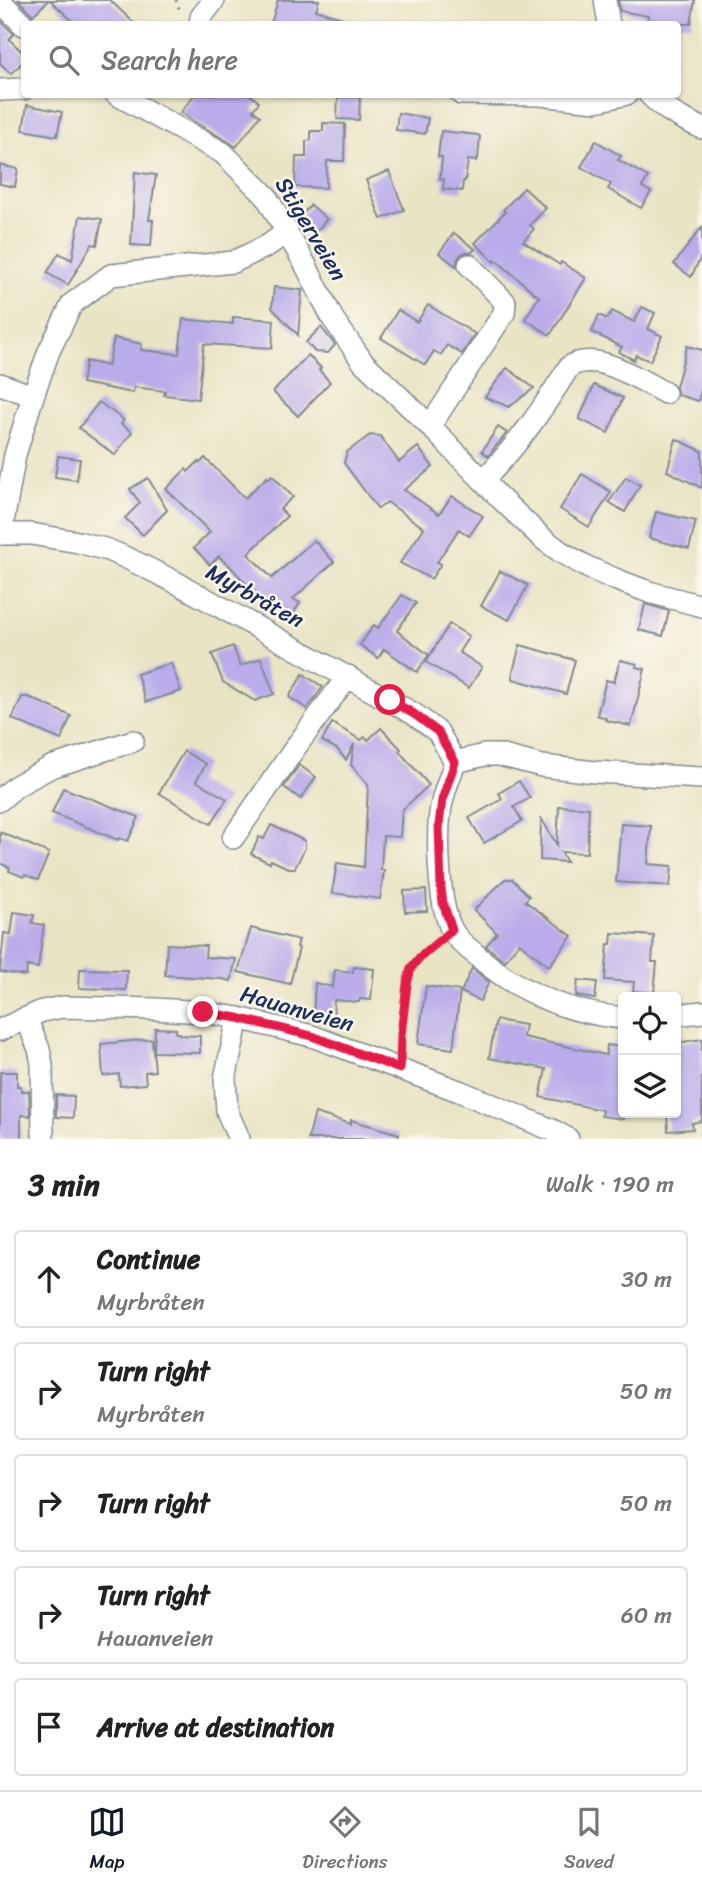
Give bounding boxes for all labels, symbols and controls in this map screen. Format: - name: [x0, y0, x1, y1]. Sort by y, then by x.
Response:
- search box: [21, 21, 681, 98]
- text: Search here: [101, 37, 238, 83]
- icon: search: [45, 41, 83, 79]
- street label: Stigerveien: [264, 169, 358, 289]
- street label: Myrbråten: [198, 552, 313, 640]
- route start: [374, 684, 405, 715]
- street label: Hauanveien: [235, 973, 359, 1045]
- map controls: [618, 992, 681, 1118]
- button: locate: [618, 992, 681, 1055]
- route end: [187, 996, 218, 1027]
- button: layers: [618, 1055, 681, 1118]
- text: 3 min: [28, 1158, 100, 1212]
- text: Walk · 190 m: [546, 1164, 674, 1205]
- text: Continue: [97, 1236, 200, 1282]
- text: 30 m: [621, 1259, 672, 1300]
- icon: ahead: [30, 1260, 68, 1298]
- text: Myrbråten: [97, 1282, 205, 1323]
- text: Turn right: [97, 1348, 210, 1394]
- text: 50 m: [620, 1371, 672, 1412]
- icon: right: [30, 1372, 68, 1410]
- text: Myrbråten: [97, 1394, 205, 1435]
- text: Turn right: [97, 1480, 210, 1526]
- text: 50 m: [620, 1483, 672, 1524]
- icon: right: [30, 1484, 68, 1522]
- text: Turn right: [97, 1572, 210, 1618]
- text: 60 m: [621, 1595, 672, 1636]
- icon: right: [30, 1596, 68, 1634]
- text: Hauanveien: [97, 1618, 214, 1659]
- text: Arrive at destination: [97, 1704, 334, 1750]
- icon: arrive: [30, 1708, 68, 1746]
- tab: Map: [88, 1803, 126, 1878]
- tab: Directions: [302, 1803, 388, 1878]
- tab: Saved: [564, 1803, 614, 1878]

